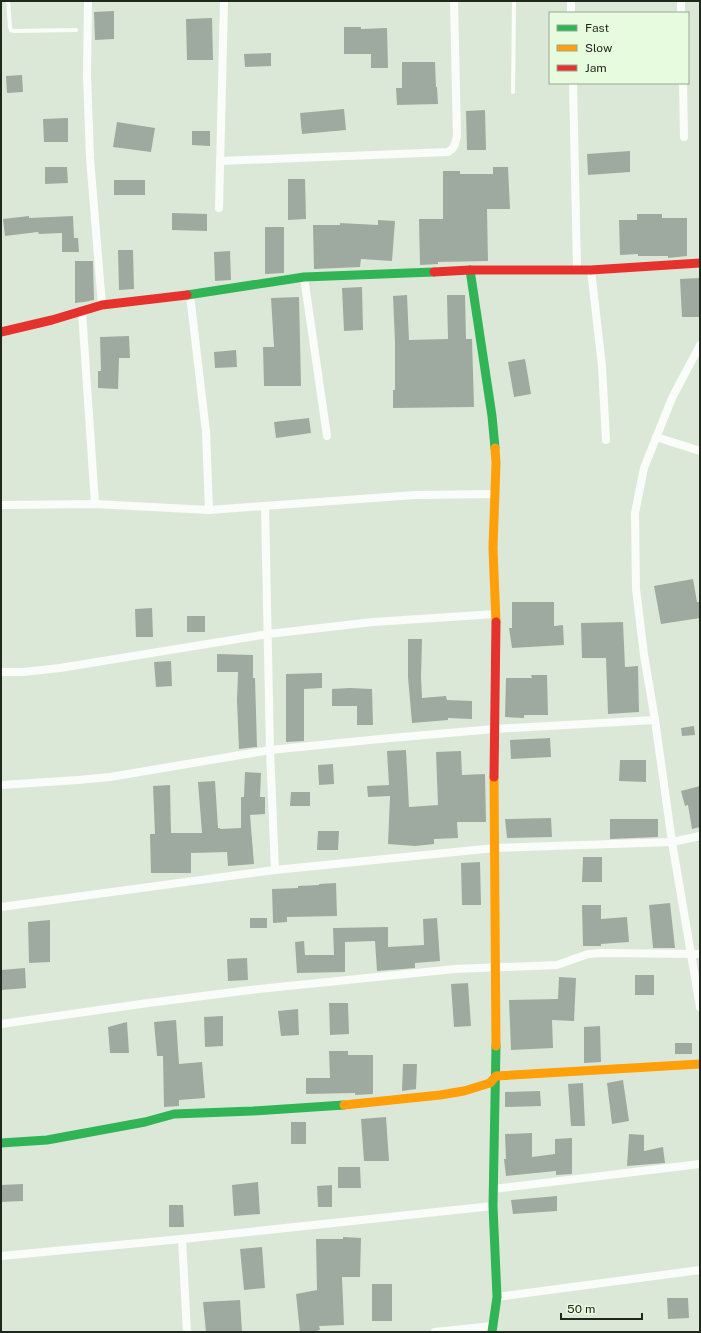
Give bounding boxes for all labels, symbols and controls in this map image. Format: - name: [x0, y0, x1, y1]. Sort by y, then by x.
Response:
- legend: [549, 12, 689, 84]
- text: Fast: [585, 21, 610, 35]
- text: Slow: [585, 41, 613, 55]
- text: Jam: [585, 61, 607, 75]
- scale bar: [561, 1295, 642, 1321]
- text: 50 m: [567, 1302, 595, 1316]

